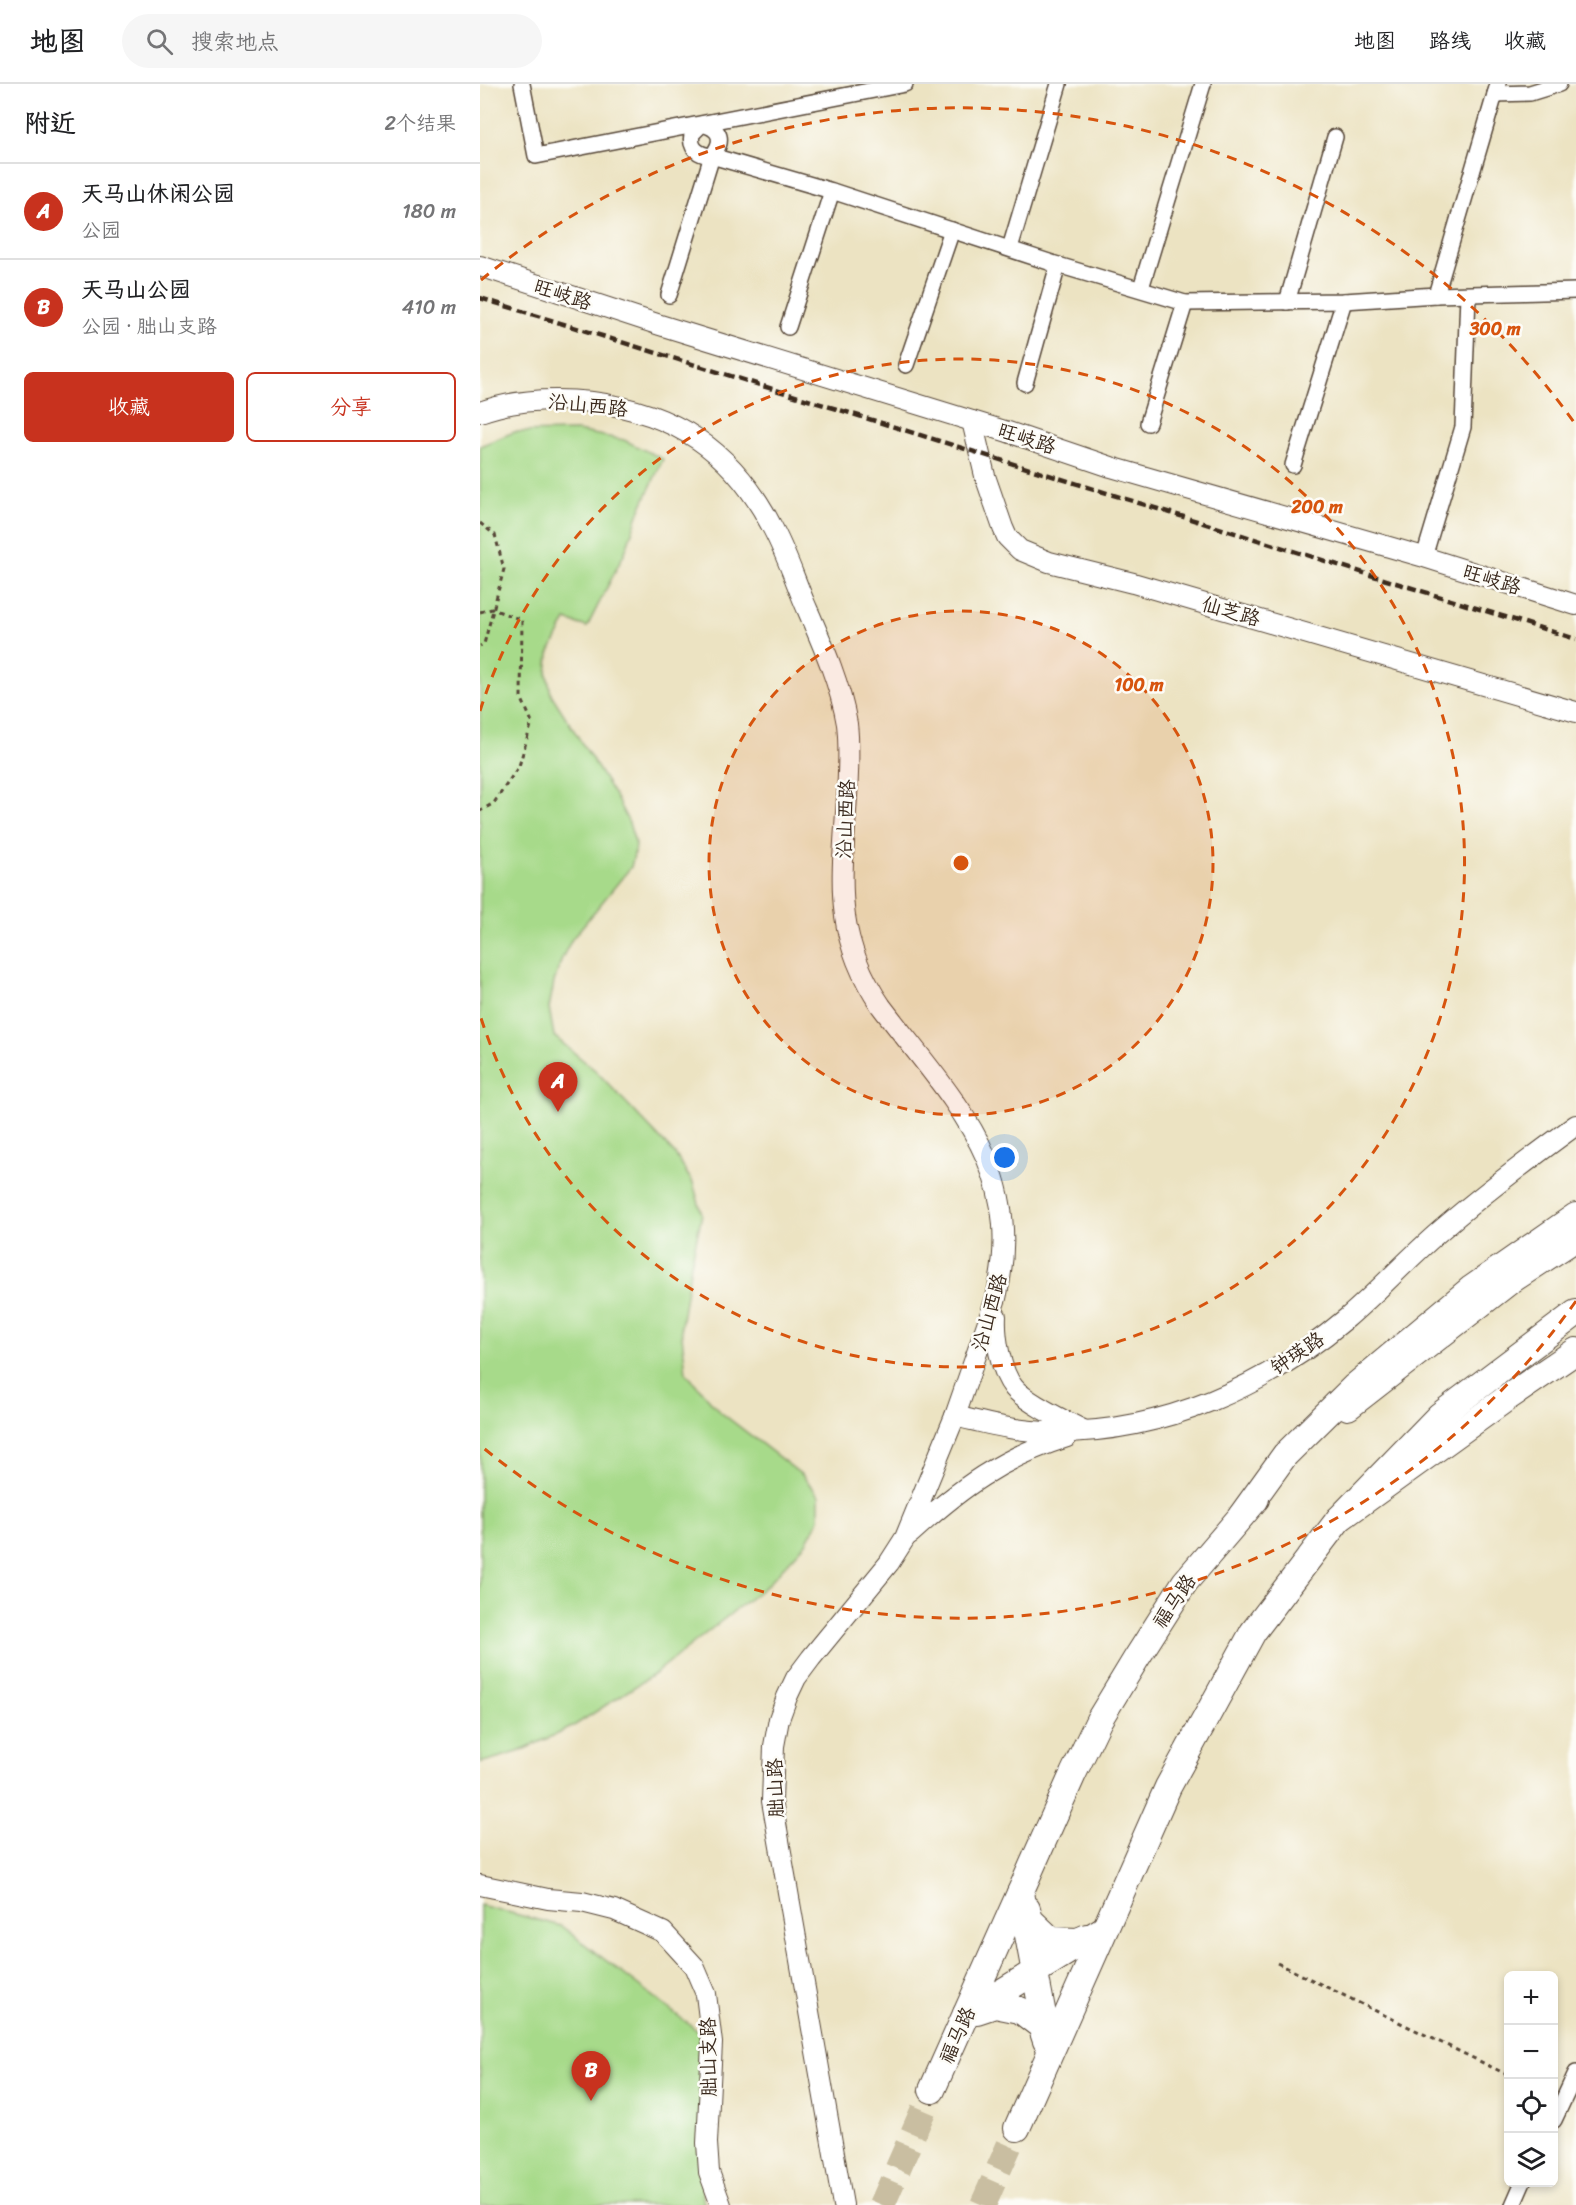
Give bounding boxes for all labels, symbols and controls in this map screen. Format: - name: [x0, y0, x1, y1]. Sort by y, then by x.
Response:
- search box: [122, 14, 542, 68]
- text: 地图: [30, 17, 86, 66]
- text: 搜索地点: [191, 22, 279, 61]
- text: 地图: [1354, 22, 1396, 60]
- text: 路线: [1429, 22, 1471, 60]
- text: 收藏: [1504, 22, 1546, 60]
- icon: search: [143, 25, 176, 58]
- text: 附近: [24, 100, 76, 146]
- text: 2个结果: [384, 106, 456, 141]
- text: 天马山休闲公园: [81, 174, 235, 213]
- text: A: [37, 194, 50, 229]
- text: 180 m: [402, 194, 456, 229]
- text: 公园: [81, 213, 121, 248]
- street label: 旺岐路: [529, 269, 598, 321]
- text: 天马山公园: [81, 270, 191, 309]
- text: B: [37, 290, 50, 325]
- text: 410 m: [402, 290, 456, 325]
- text: 公园 · 胐山支路: [81, 309, 217, 344]
- text: 300 m: [1468, 313, 1521, 345]
- button: 收藏: [24, 372, 234, 442]
- button: 分享: [246, 372, 456, 442]
- street label: 沿山西路: [546, 384, 631, 427]
- street label: 旺岐路: [993, 413, 1062, 465]
- text: 200 m: [1290, 491, 1343, 523]
- street label: 旺岐路: [1458, 554, 1527, 605]
- street label: 仙芝路: [1197, 586, 1265, 637]
- text: 100 m: [1115, 669, 1164, 701]
- street label: 沿山西路: [826, 777, 865, 860]
- centre of rings: [951, 853, 971, 873]
- pin: A: [538, 1062, 578, 1112]
- your location: [990, 1143, 1019, 1172]
- street label: 沿山西路: [962, 1268, 1018, 1355]
- street label: 钟瑛路: [1263, 1322, 1333, 1385]
- street label: 福马路: [1143, 1566, 1206, 1636]
- street label: 胐山路: [757, 1756, 794, 1819]
- map controls: [1504, 1971, 1558, 2187]
- button: +: [1504, 1971, 1558, 2025]
- street label: 福马路: [929, 2000, 986, 2070]
- street label: 胐山支路: [690, 2016, 727, 2097]
- button: −: [1504, 2025, 1558, 2079]
- pin: B: [572, 2052, 610, 2101]
- button: locate: [1504, 2079, 1558, 2133]
- button: layers: [1504, 2133, 1558, 2187]

